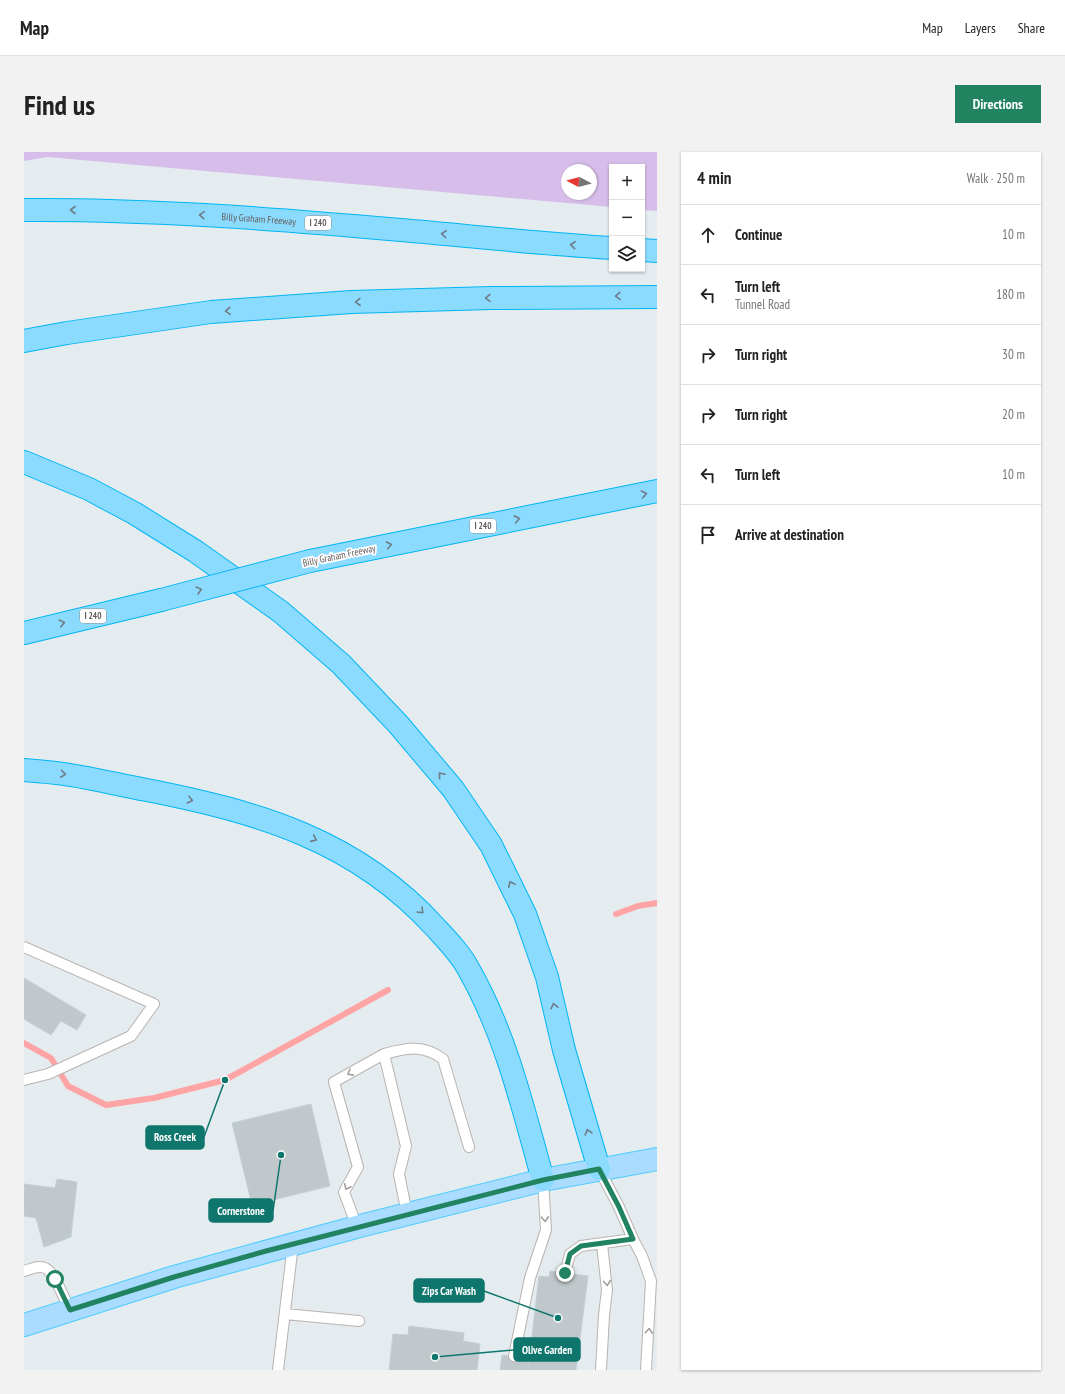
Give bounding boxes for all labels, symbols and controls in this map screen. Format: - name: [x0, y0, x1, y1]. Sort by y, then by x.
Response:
- text: Map: [20, 16, 49, 40]
- text: Map: [922, 19, 943, 37]
- text: Layers: [965, 19, 996, 37]
- text: Share: [1018, 19, 1045, 37]
- button: Directions: [955, 85, 1041, 123]
- text: Find us: [24, 86, 95, 123]
- north arrow: [561, 164, 597, 200]
- map controls: [609, 164, 645, 272]
- button: +: [609, 164, 645, 200]
- text: 4 min: [697, 167, 731, 189]
- text: Walk · 250 m: [967, 170, 1025, 187]
- button: −: [609, 200, 645, 236]
- one-way arrow: [70, 206, 76, 214]
- street label: Billy Graham Freeway: [221, 210, 297, 228]
- one-way arrow: [199, 211, 205, 219]
- road number: I 240: [305, 216, 331, 230]
- icon: ahead: [697, 224, 719, 246]
- text: Continue: [735, 225, 782, 244]
- text: 10 m: [1002, 226, 1025, 243]
- one-way arrow: [441, 229, 447, 238]
- button: layers: [609, 236, 645, 272]
- one-way arrow: [570, 241, 576, 250]
- text: Turn left: [735, 277, 780, 296]
- icon: left: [697, 284, 719, 306]
- text: 180 m: [996, 286, 1025, 303]
- one-way arrow: [615, 292, 621, 300]
- one-way arrow: [485, 294, 491, 302]
- text: Tunnel Road: [735, 296, 790, 313]
- one-way arrow: [355, 297, 361, 306]
- one-way arrow: [225, 306, 231, 315]
- icon: right: [697, 344, 719, 366]
- text: Turn right: [735, 345, 787, 364]
- text: 30 m: [1002, 346, 1025, 363]
- icon: right: [697, 404, 719, 426]
- text: Turn right: [735, 405, 787, 424]
- text: 20 m: [1002, 406, 1025, 423]
- icon: left: [697, 464, 719, 486]
- text: Turn left: [735, 465, 780, 484]
- text: 10 m: [1002, 466, 1025, 483]
- one-way arrow: [641, 490, 647, 498]
- one-way arrow: [514, 516, 520, 524]
- road number: I 240: [470, 519, 496, 533]
- icon: arrive: [697, 524, 719, 546]
- text: Arrive at destination: [735, 525, 844, 544]
- street label: Billy Graham Freeway: [301, 541, 377, 570]
- one-way arrow: [386, 541, 392, 549]
- one-way arrow: [195, 586, 202, 595]
- road number: I 240: [80, 609, 106, 623]
- one-way arrow: [59, 620, 65, 628]
- one-way arrow: [60, 769, 66, 778]
- one-way arrow: [438, 772, 445, 780]
- one-way arrow: [187, 795, 193, 803]
- one-way arrow: [309, 834, 317, 842]
- one-way arrow: [508, 881, 515, 888]
- one-way arrow: [416, 906, 424, 914]
- one-way arrow: [550, 1003, 558, 1009]
- one-way arrow: [347, 1068, 354, 1076]
- callout: Ross Creek: [146, 1126, 204, 1149]
- one-way arrow: [584, 1128, 593, 1135]
- text: Ross Creek: [154, 1130, 196, 1144]
- one-way arrow: [344, 1183, 352, 1190]
- callout: Cornerstone: [209, 1199, 273, 1222]
- text: Cornerstone: [217, 1204, 265, 1218]
- one-way arrow: [541, 1216, 550, 1222]
- route end: [556, 1264, 574, 1282]
- route start: [46, 1270, 64, 1288]
- callout: Zips Car Wash: [414, 1279, 484, 1302]
- one-way arrow: [602, 1280, 611, 1286]
- text: Zips Car Wash: [422, 1284, 476, 1298]
- one-way arrow: [645, 1328, 653, 1334]
- callout: Olive Garden: [514, 1338, 580, 1361]
- text: Olive Garden: [522, 1343, 572, 1357]

